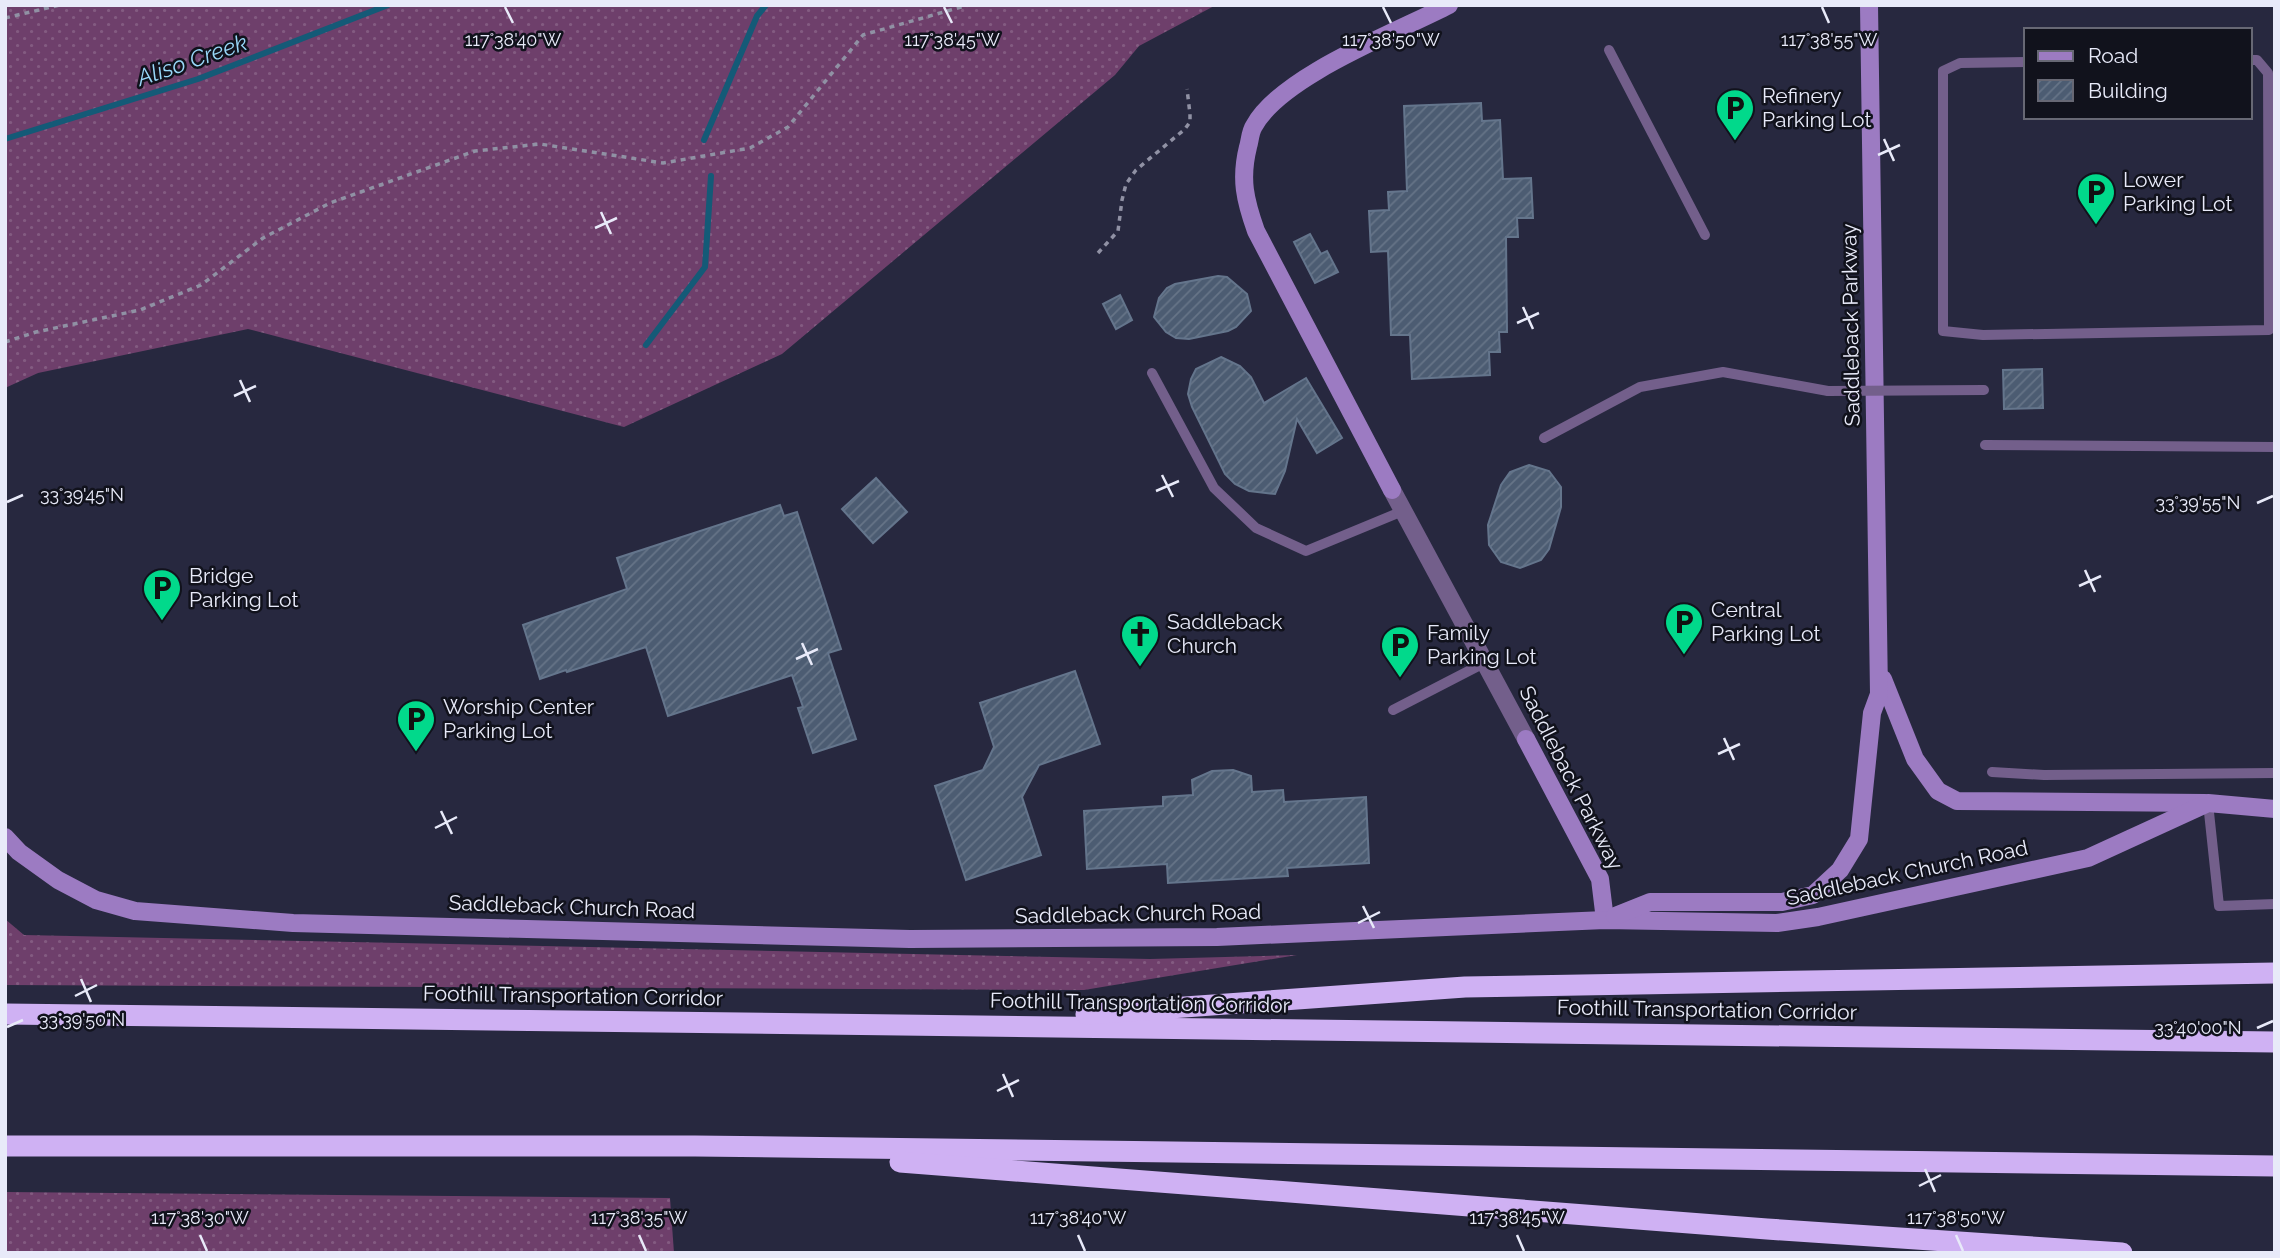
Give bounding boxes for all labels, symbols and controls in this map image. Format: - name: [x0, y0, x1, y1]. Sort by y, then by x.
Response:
- water label: Aliso Creek: [131, 28, 251, 92]
- legend: [2024, 28, 2252, 119]
- text: 117°38'40"W: [465, 29, 562, 50]
- text: 117°38'45"W: [904, 29, 1000, 50]
- text: 117°38'50"W: [1342, 29, 1440, 50]
- text: 117°38'55"W: [1781, 29, 1877, 50]
- text: Road: [2088, 43, 2138, 68]
- text: Building: [2088, 78, 2168, 103]
- place label: Refinery Parking Lot: [1762, 83, 1871, 132]
- parking icon: Refinery Parking Lot: [1714, 87, 1756, 142]
- place label: Lower Parking Lot: [2123, 167, 2232, 216]
- parking icon: Lower Parking Lot: [2075, 171, 2117, 226]
- street label: Saddleback Parkway: [1836, 223, 1865, 427]
- text: 33°39'45"N: [40, 484, 124, 505]
- text: 33°39'55"N: [2155, 492, 2241, 513]
- place label: Bridge Parking Lot: [189, 563, 298, 612]
- parking icon: Bridge Parking Lot: [141, 567, 183, 622]
- place label: Central Parking Lot: [1711, 597, 1820, 646]
- parking icon: Central Parking Lot: [1663, 601, 1705, 656]
- place label: Saddleback Church: [1167, 609, 1282, 658]
- church icon: Saddleback Church: [1119, 613, 1161, 668]
- place label: Family Parking Lot: [1427, 620, 1536, 669]
- parking icon: Family Parking Lot: [1379, 624, 1421, 679]
- street label: Saddleback Parkway: [1514, 682, 1629, 874]
- place label: Worship Center Parking Lot: [443, 694, 595, 743]
- parking icon: Worship Center Parking Lot: [395, 698, 437, 753]
- street label: Saddleback Church Road: [1784, 835, 2030, 910]
- street label: Saddleback Church Road: [448, 890, 696, 923]
- street label: Saddleback Church Road: [1015, 899, 1261, 928]
- street label: Foothill Transportation Corridor: [423, 980, 724, 1011]
- street label: Foothill Transportation Corridor: [990, 987, 1291, 1018]
- street label: Foothill Transportation Corridor: [1557, 994, 1858, 1025]
- text: 33°39'50"N: [39, 1009, 125, 1030]
- text: 33°40'00"N: [2154, 1017, 2242, 1038]
- text: 117°38'30"W: [151, 1207, 249, 1228]
- text: 117°38'35"W: [591, 1207, 687, 1228]
- text: 117°38'40"W: [1030, 1207, 1127, 1228]
- text: 117°38'45"W: [1469, 1207, 1565, 1228]
- text: 117°38'50"W: [1907, 1207, 2005, 1228]

